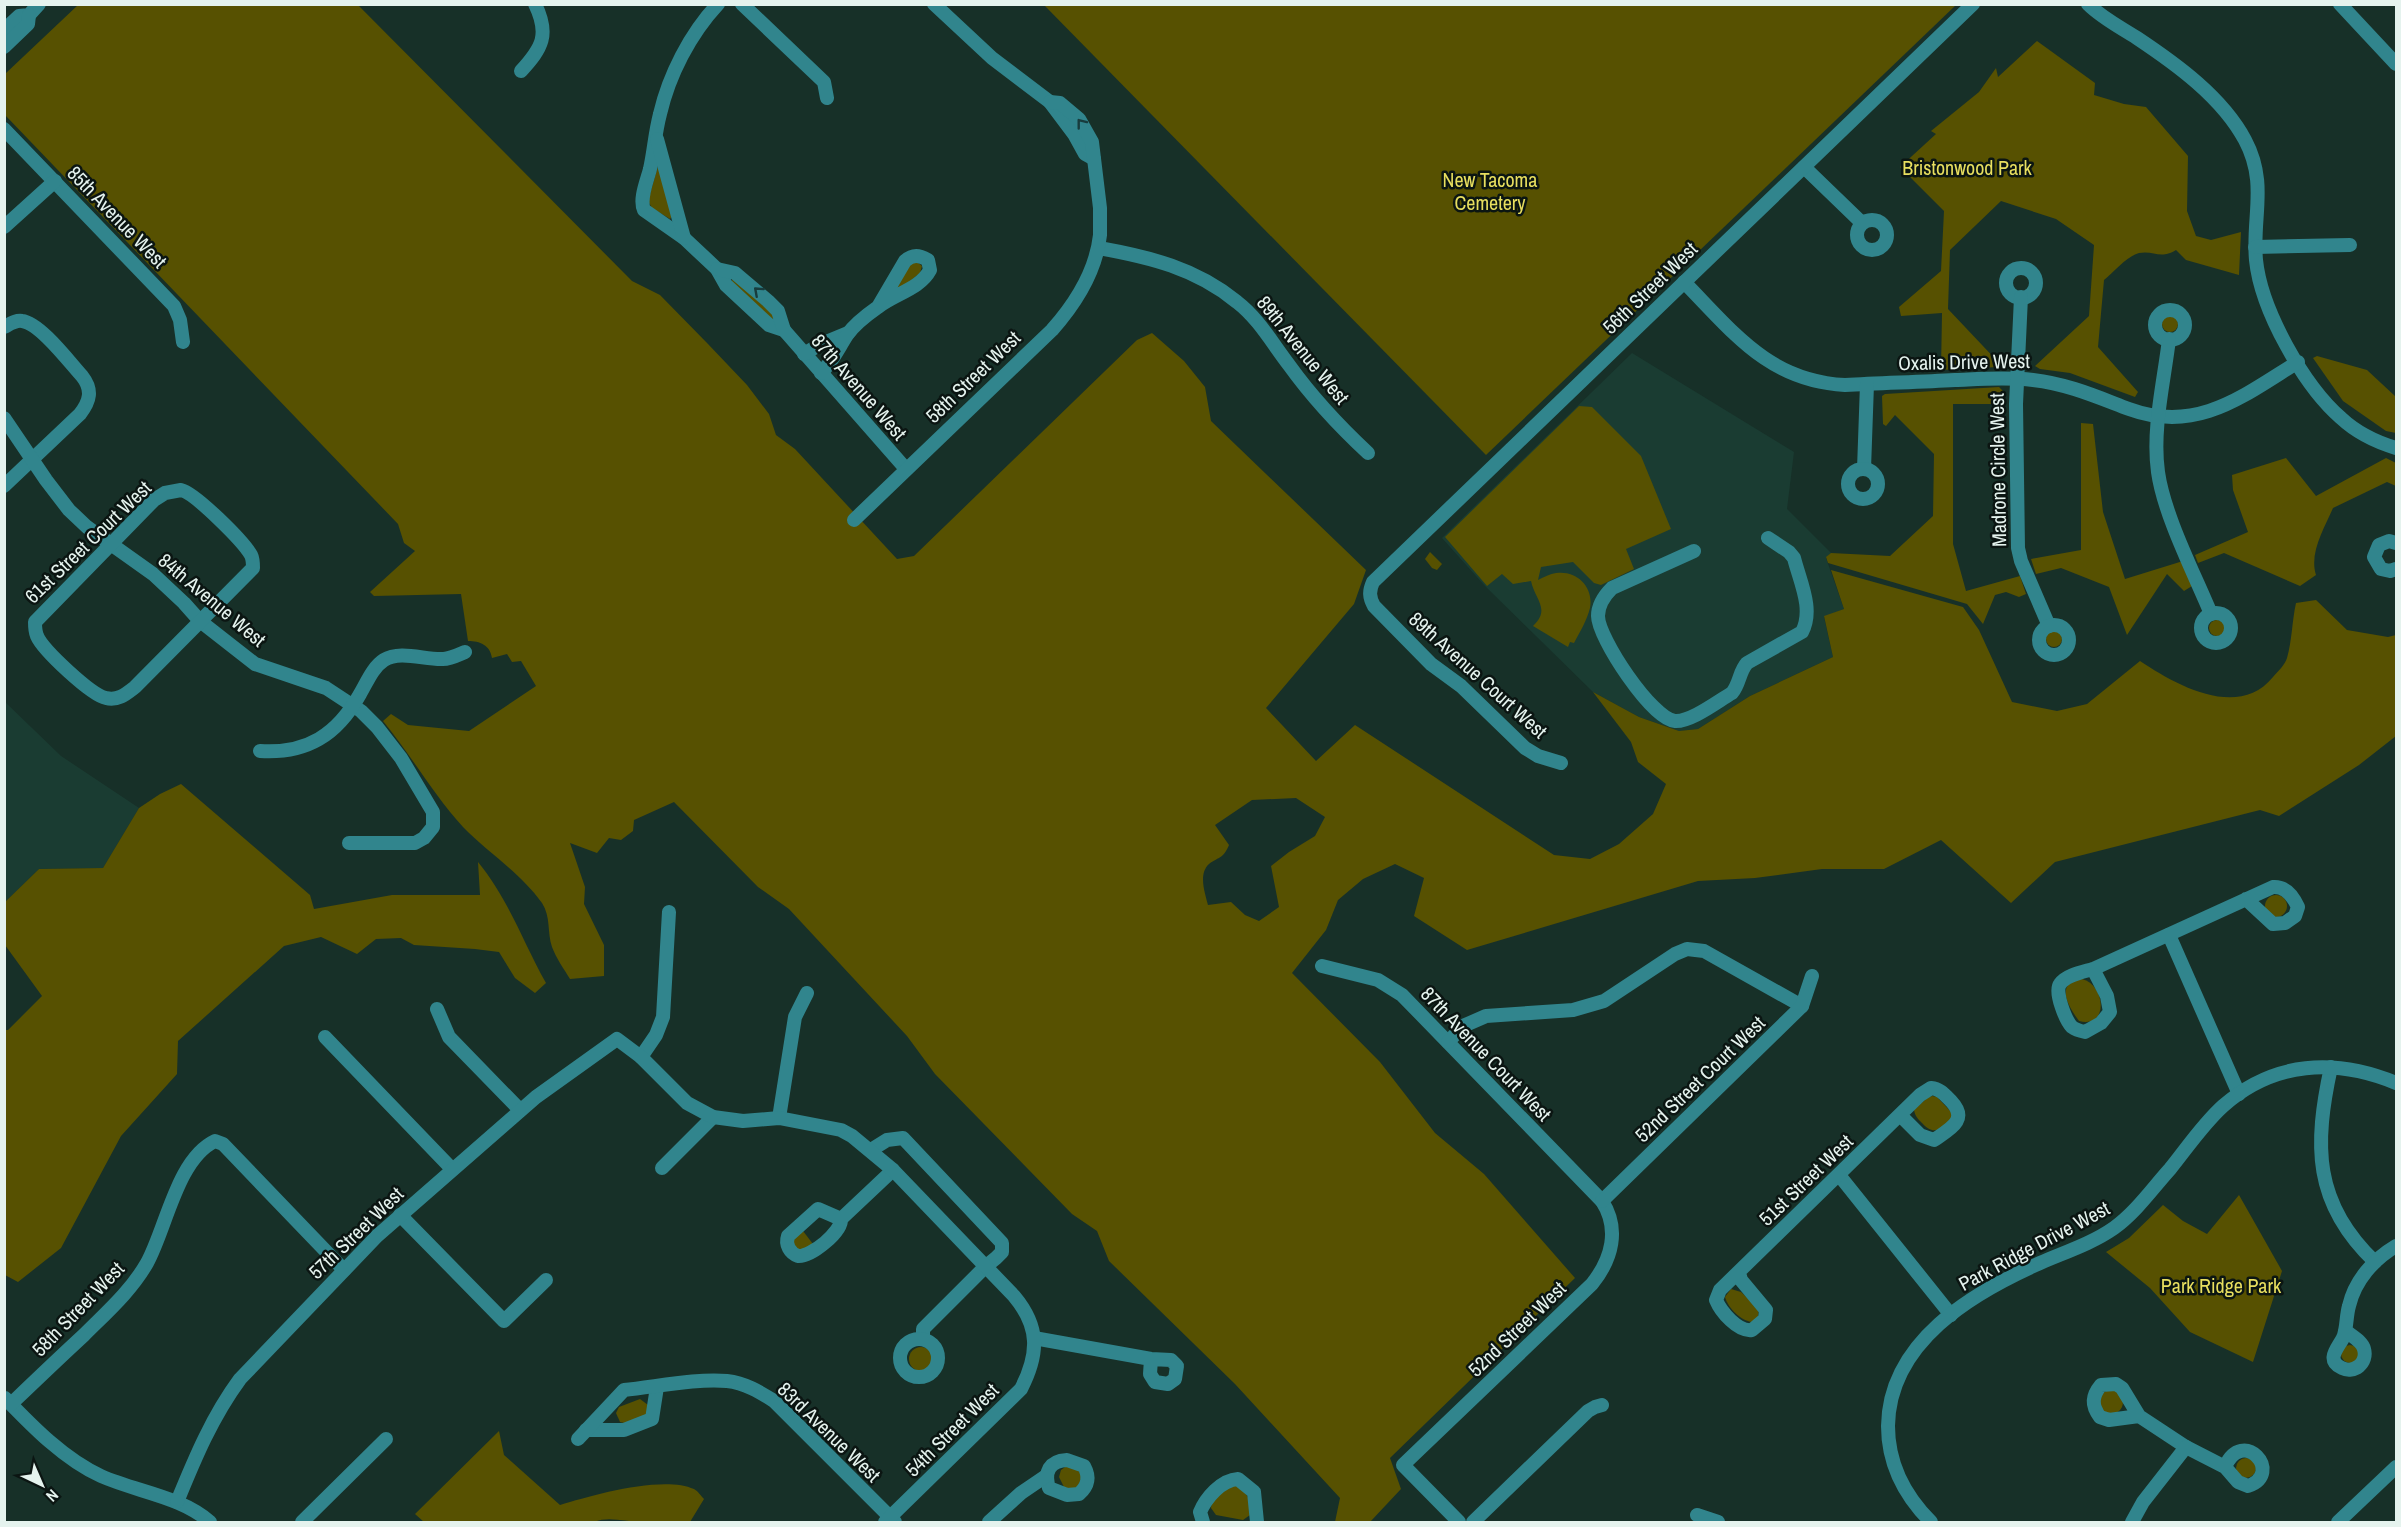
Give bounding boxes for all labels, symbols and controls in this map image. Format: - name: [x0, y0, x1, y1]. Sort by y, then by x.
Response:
- one-way arrow: [1078, 119, 1089, 130]
- park label: Bristonwood Park: [1902, 154, 2033, 181]
- street label: 85th Avenue West: [62, 160, 173, 274]
- park label: New Tacoma Cemetery: [1443, 166, 1537, 216]
- street label: 56th Street West: [1596, 235, 1703, 340]
- one-way arrow: [754, 288, 765, 299]
- street label: 89th Avenue West: [1251, 290, 1356, 410]
- street label: 58th Street West: [919, 324, 1026, 429]
- street label: 87th Avenue West: [806, 328, 913, 446]
- street label: Oxalis Drive West: [1898, 347, 2031, 376]
- street label: Madrone Circle West: [1983, 392, 2012, 547]
- street label: 61st Street Court West: [19, 474, 157, 609]
- street label: 84th Avenue West: [153, 547, 272, 653]
- street label: 89th Avenue Court West: [1403, 605, 1554, 744]
- street label: 87th Avenue Court West: [1415, 981, 1558, 1127]
- street label: 52nd Street Court West: [1629, 1009, 1771, 1148]
- street label: 51st Street West: [1753, 1128, 1859, 1231]
- street label: 57th Street West: [302, 1180, 409, 1285]
- street label: Park Ridge Drive West: [1954, 1194, 2114, 1297]
- street label: 58th Street West: [26, 1255, 130, 1362]
- park label: Park Ridge Park: [2161, 1272, 2282, 1299]
- street label: 52nd Street West: [1462, 1275, 1572, 1382]
- street label: 83rd Avenue West: [772, 1376, 887, 1488]
- street label: 54th Street West: [899, 1377, 1005, 1482]
- north arrow: [12, 1455, 72, 1515]
- text: N: [41, 1485, 63, 1507]

